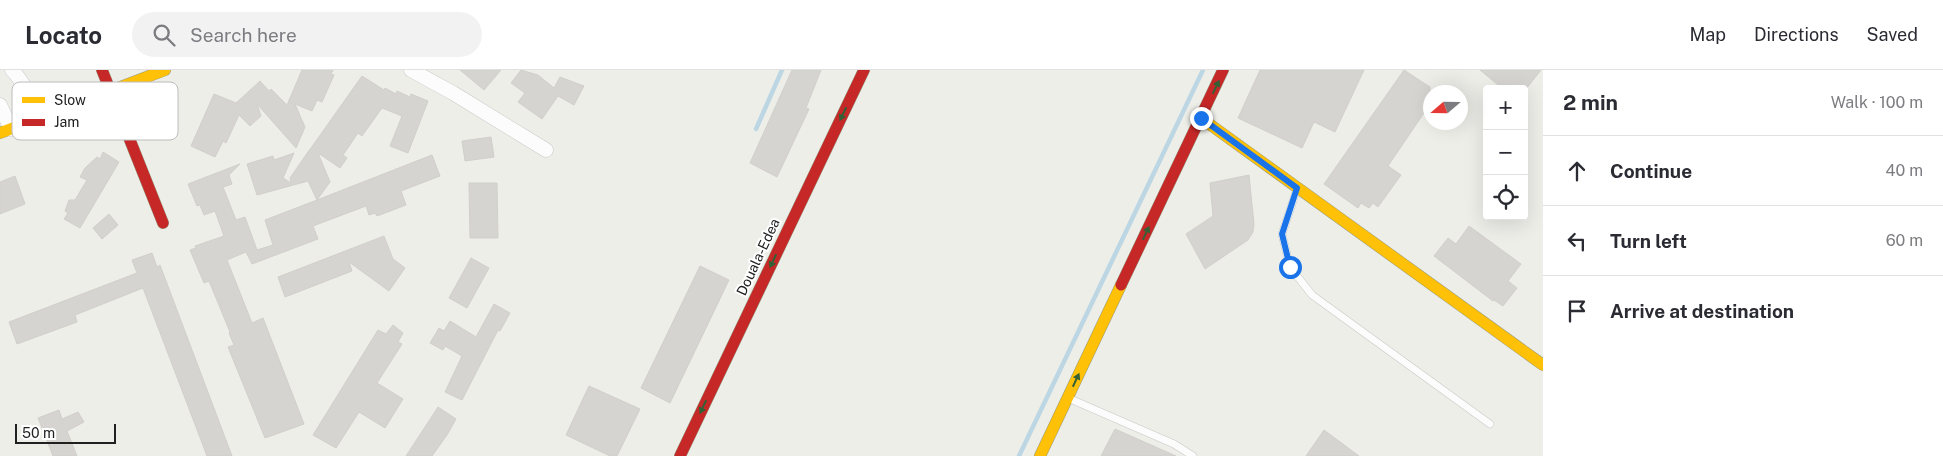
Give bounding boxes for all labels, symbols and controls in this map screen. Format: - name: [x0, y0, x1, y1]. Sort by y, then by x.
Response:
- search box: [132, 12, 482, 57]
- text: Locato: [25, 21, 102, 49]
- icon: search: [150, 21, 178, 49]
- text: Search here: [190, 24, 297, 46]
- text: Map: [1689, 24, 1726, 45]
- text: Directions: [1754, 24, 1839, 45]
- text: Saved: [1867, 24, 1918, 45]
- one-way arrow: [1212, 80, 1220, 94]
- legend: [12, 82, 178, 140]
- north arrow: [1423, 85, 1468, 130]
- map controls: [1483, 85, 1528, 220]
- button: +: [1483, 85, 1528, 130]
- text: 2 min: [1563, 90, 1618, 115]
- text: Slow: [54, 92, 86, 108]
- text: Walk · 100 m: [1831, 93, 1923, 112]
- one-way arrow: [838, 107, 846, 121]
- route end: [1190, 107, 1213, 130]
- text: Jam: [54, 114, 79, 130]
- button: −: [1483, 130, 1528, 175]
- icon: ahead: [1563, 157, 1591, 185]
- text: Continue: [1610, 160, 1692, 182]
- text: 40 m: [1885, 161, 1923, 180]
- button: locate: [1483, 175, 1528, 220]
- street label: Douala-Edea: [733, 216, 783, 298]
- one-way arrow: [1142, 226, 1150, 241]
- icon: left: [1563, 227, 1591, 255]
- text: Turn left: [1610, 230, 1687, 252]
- text: 60 m: [1886, 231, 1923, 250]
- one-way arrow: [768, 254, 776, 268]
- route start: [1279, 256, 1302, 279]
- icon: arrive: [1563, 297, 1591, 325]
- text: Arrive at destination: [1610, 300, 1794, 322]
- one-way arrow: [1073, 373, 1081, 387]
- one-way arrow: [699, 400, 707, 414]
- scale bar: [15, 421, 116, 444]
- text: 50 m: [22, 425, 55, 441]

